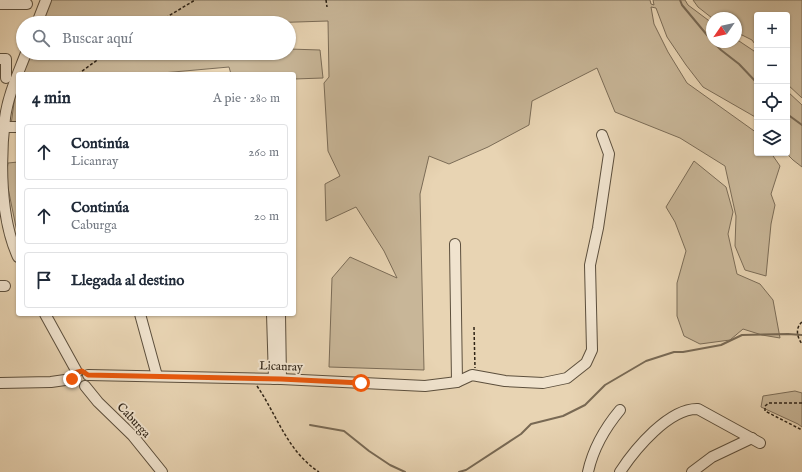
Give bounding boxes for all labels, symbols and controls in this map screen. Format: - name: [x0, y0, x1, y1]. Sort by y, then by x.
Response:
- north arrow: [706, 12, 742, 48]
- map controls: [754, 12, 790, 156]
- button: +: [754, 12, 790, 48]
- search box: [16, 16, 296, 60]
- icon: search: [30, 27, 52, 49]
- text: Buscar aquí: [62, 29, 132, 48]
- button: −: [754, 48, 790, 84]
- button: locate: [754, 84, 790, 120]
- text: 4 min: [32, 88, 71, 109]
- text: A pie · 280 m: [213, 90, 280, 107]
- button: layers: [754, 120, 790, 156]
- text: Continúa: [71, 134, 129, 153]
- icon: ahead: [33, 141, 55, 163]
- text: 260 m: [248, 144, 279, 161]
- text: Licanray: [71, 153, 118, 170]
- text: Continúa: [71, 198, 129, 217]
- icon: ahead: [33, 205, 55, 227]
- text: 20 m: [254, 208, 279, 225]
- text: Caburga: [71, 217, 117, 234]
- icon: arrive: [33, 269, 55, 291]
- text: Llegada al destino: [71, 271, 184, 290]
- street label: Licanray: [259, 358, 303, 375]
- route end: [63, 370, 81, 388]
- route start: [352, 374, 370, 392]
- street label: Caburga: [114, 400, 154, 442]

